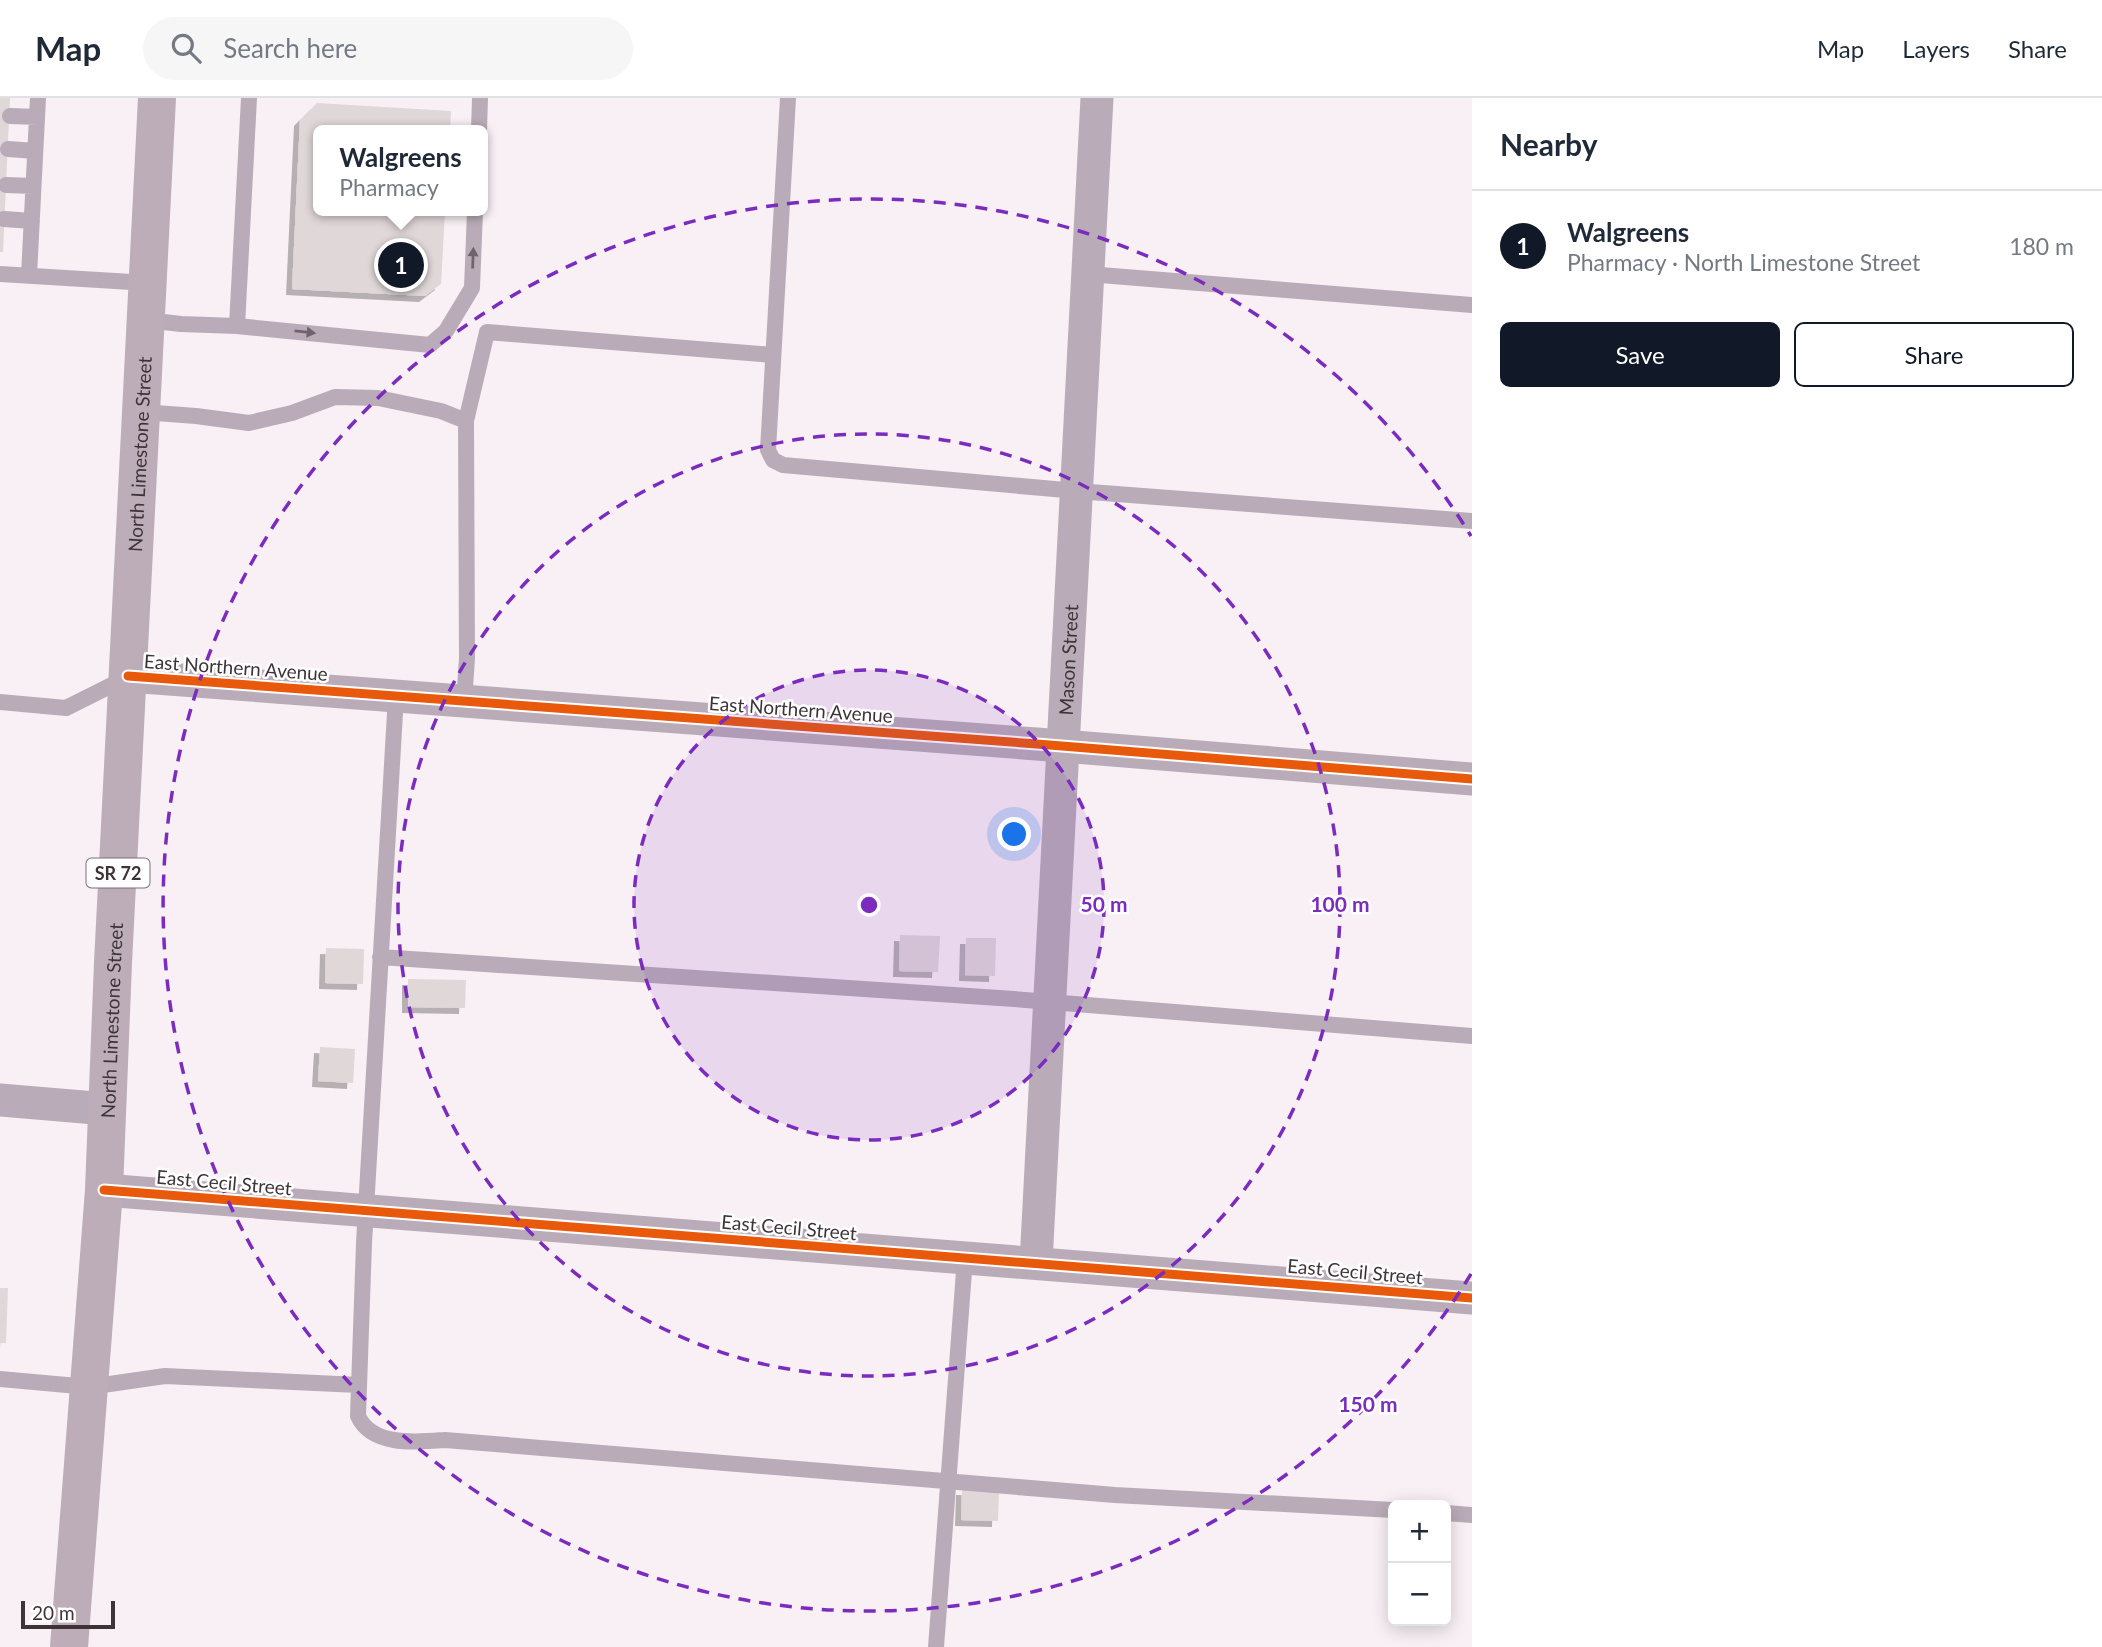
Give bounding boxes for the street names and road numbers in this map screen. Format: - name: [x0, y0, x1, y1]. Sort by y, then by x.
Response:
- street label: North Limestone Street: [122, 356, 155, 552]
- street label: Mason Street: [1053, 603, 1082, 716]
- street label: East Northern Avenue: [143, 649, 329, 685]
- street label: East Northern Avenue: [708, 691, 894, 727]
- road number: SR 72: [86, 858, 150, 888]
- street label: North Limestone Street: [95, 922, 127, 1119]
- street label: East Cecil Street: [155, 1165, 293, 1199]
- street label: East Cecil Street: [720, 1210, 858, 1244]
- street label: East Cecil Street: [1286, 1254, 1424, 1288]

